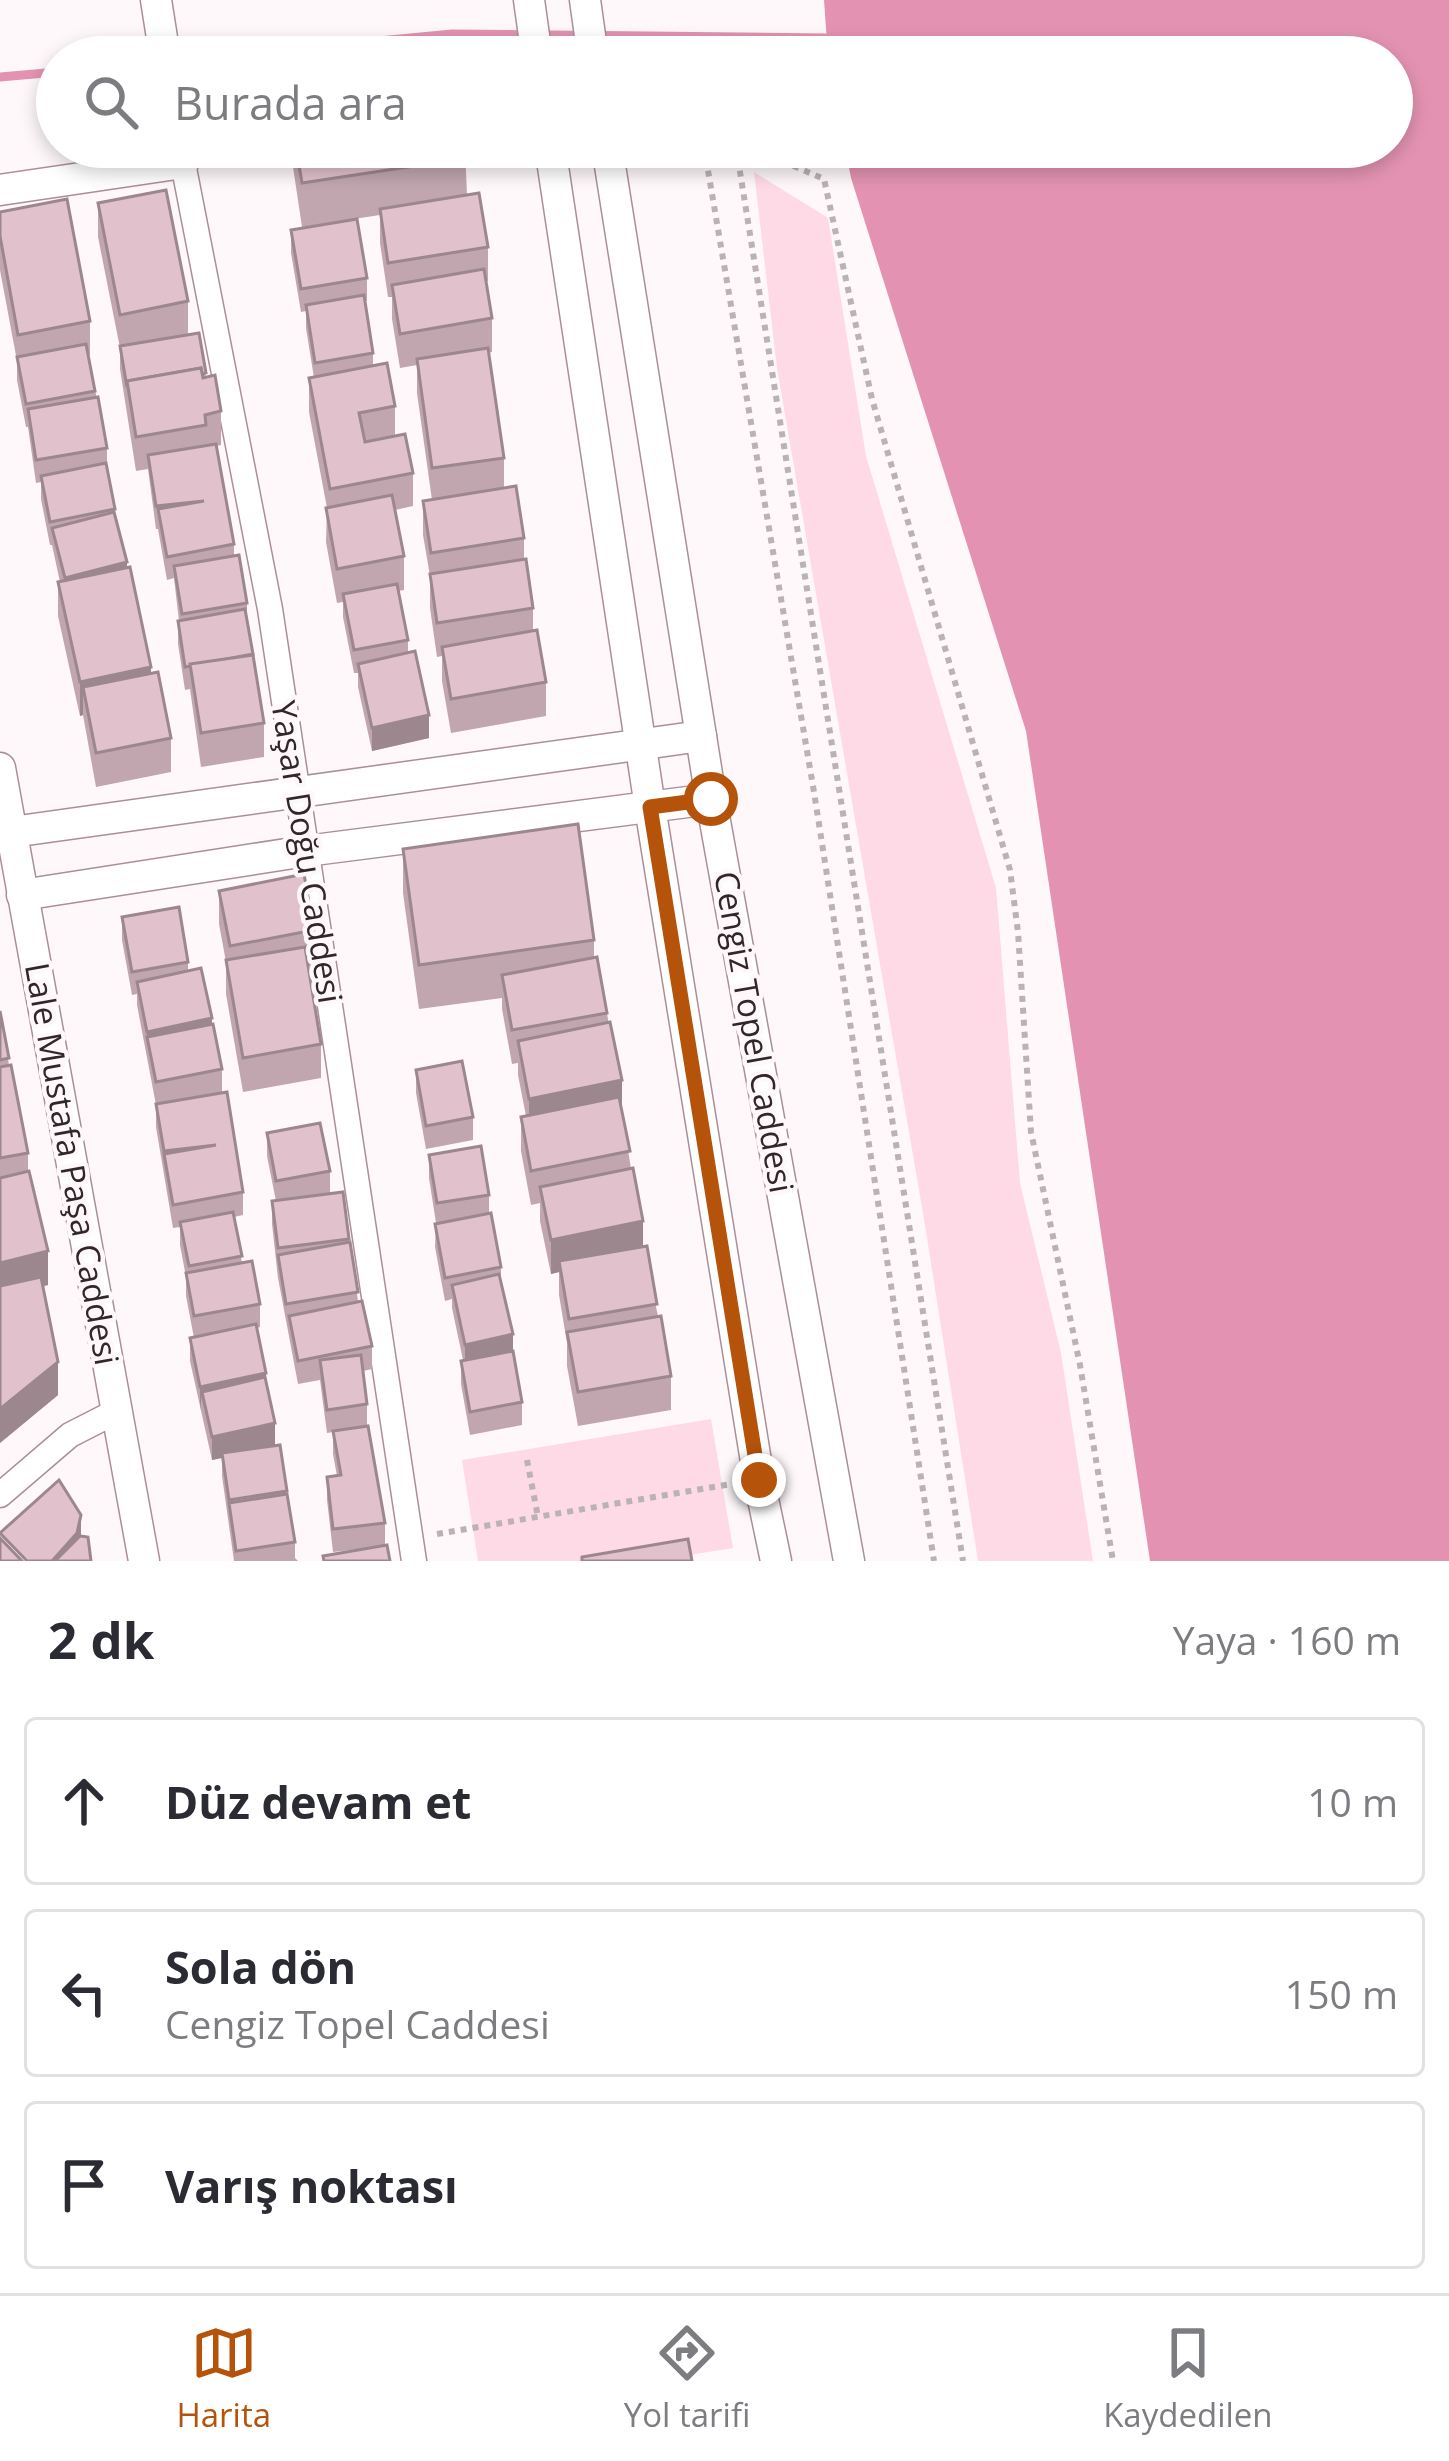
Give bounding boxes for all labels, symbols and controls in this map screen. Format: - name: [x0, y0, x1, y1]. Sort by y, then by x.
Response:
- search box: [36, 36, 1413, 168]
- icon: search: [78, 69, 144, 135]
- text: Burada ara: [174, 72, 407, 133]
- street label: Yaşar Doğu Caddesi: [261, 698, 354, 1006]
- route start: [684, 772, 738, 826]
- street label: Cengiz Topel Caddesi: [704, 868, 805, 1196]
- street label: Lale Mustafa Paşa Caddesi: [15, 959, 130, 1369]
- route end: [732, 1453, 786, 1507]
- text: 2 dk: [48, 1604, 154, 1674]
- text: Yaya · 160 m: [1173, 1613, 1401, 1666]
- icon: ahead: [51, 1768, 117, 1834]
- text: Düz devam et: [165, 1771, 471, 1832]
- text: 10 m: [1307, 1775, 1398, 1828]
- text: Sola dön: [165, 1936, 356, 1997]
- icon: left: [51, 1960, 117, 2026]
- text: 150 m: [1285, 1967, 1398, 2020]
- text: Cengiz Topel Caddesi: [165, 1997, 550, 2050]
- icon: arrive: [51, 2152, 117, 2218]
- text: Varış noktası: [165, 2155, 458, 2216]
- tab: Harita: [176, 2320, 271, 2437]
- tab: Yol tarifi: [624, 2320, 750, 2437]
- tab: Kaydedilen: [1103, 2320, 1273, 2437]

